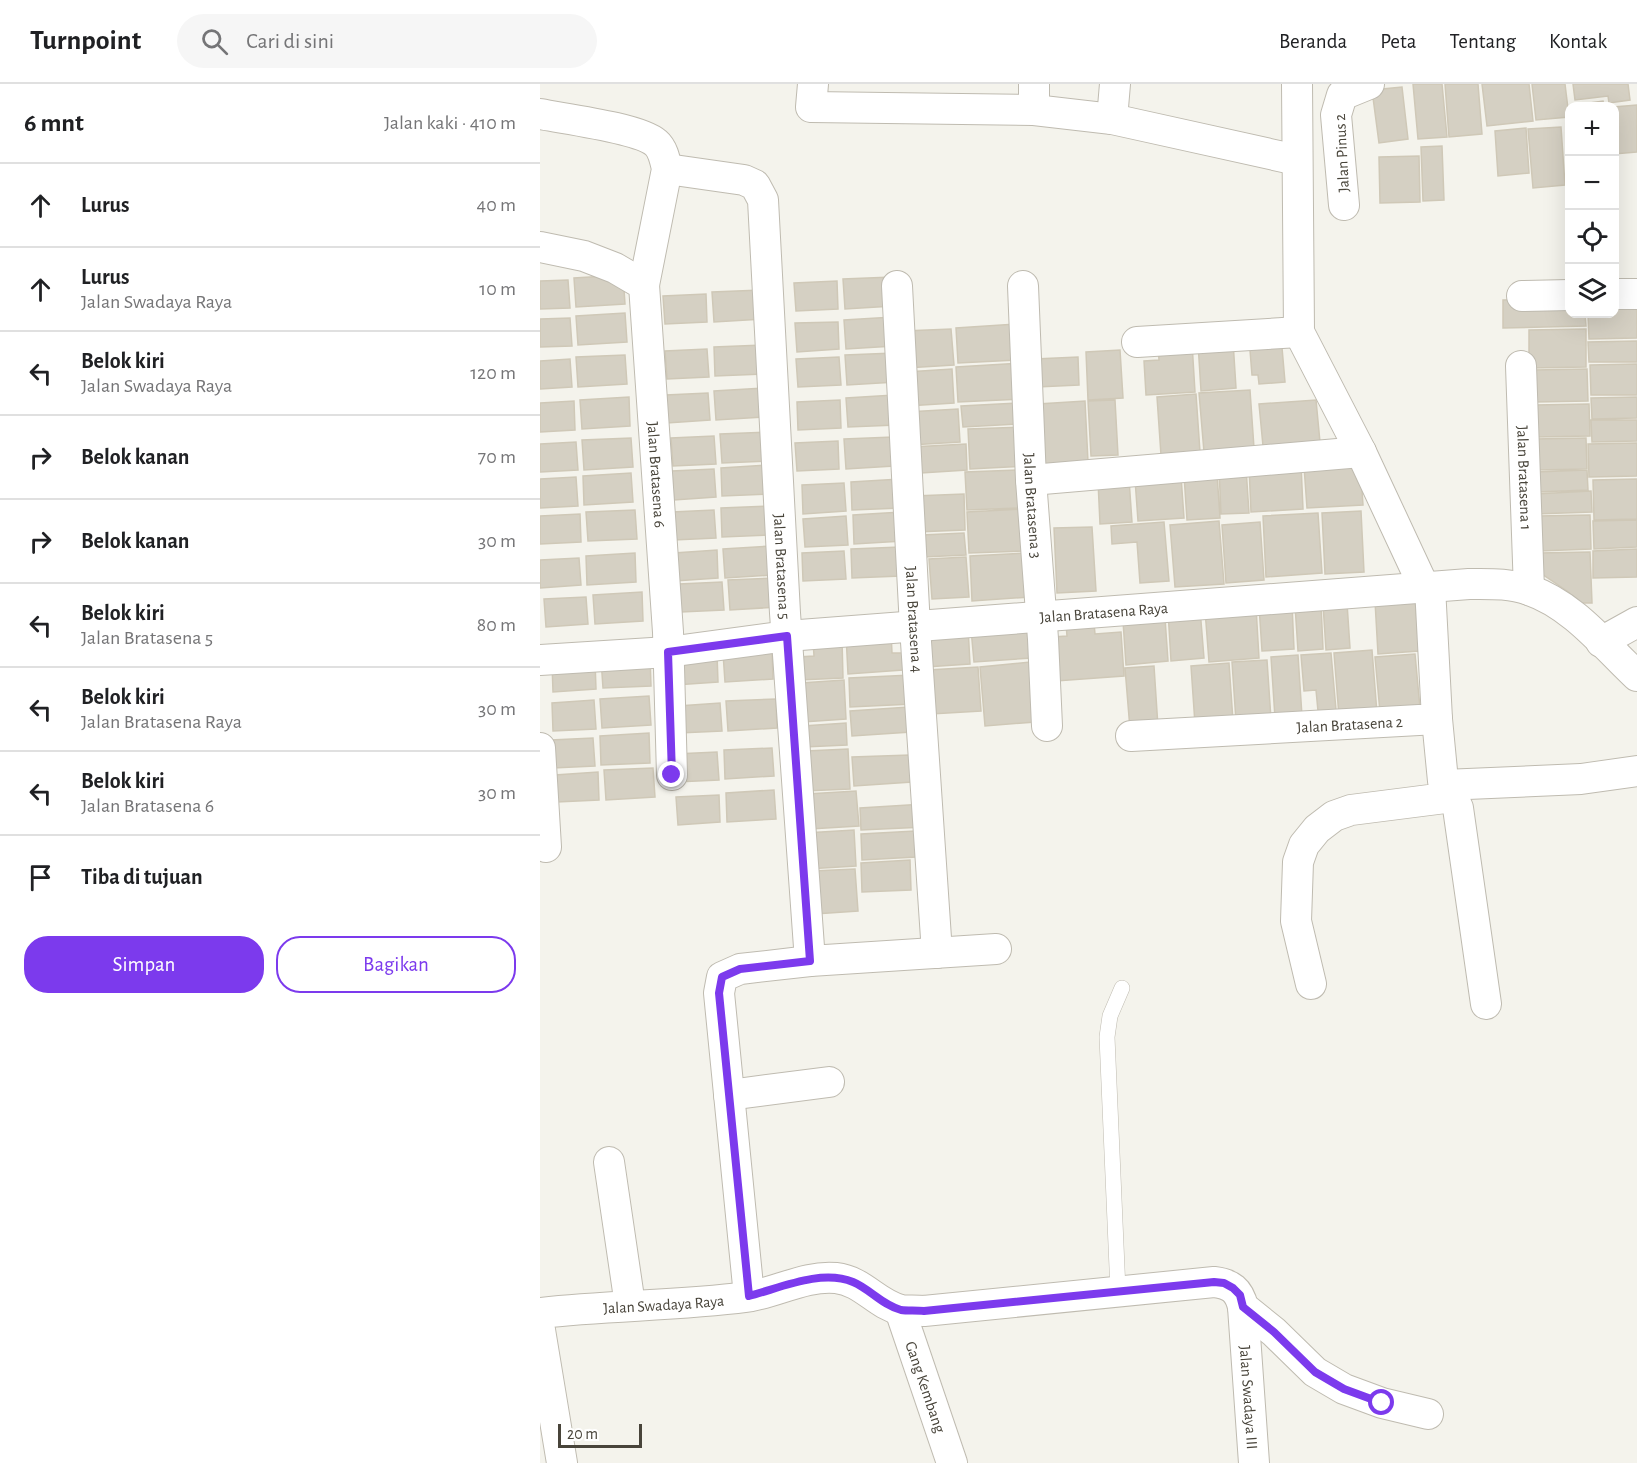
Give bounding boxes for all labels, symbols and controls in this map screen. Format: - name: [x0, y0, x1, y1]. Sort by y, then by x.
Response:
- search box: [177, 14, 597, 68]
- icon: search: [198, 25, 231, 58]
- text: Turnpoint: [30, 27, 141, 55]
- text: Cari di sini: [246, 30, 334, 52]
- text: Beranda: [1279, 31, 1347, 52]
- text: Peta: [1380, 31, 1416, 52]
- text: Tentang: [1449, 31, 1516, 52]
- text: Kontak: [1549, 31, 1607, 52]
- map controls: [1565, 102, 1619, 318]
- button: +: [1565, 102, 1619, 156]
- text: 6 mnt: [24, 110, 84, 136]
- text: Jalan kaki · 410 m: [384, 113, 516, 133]
- street label: Jalan Pinus 2: [1332, 113, 1352, 193]
- button: −: [1565, 156, 1619, 210]
- icon: ahead: [24, 189, 57, 222]
- text: Lurus: [81, 194, 130, 216]
- text: 40 m: [477, 195, 516, 215]
- button: locate: [1565, 210, 1619, 264]
- button: layers: [1565, 264, 1619, 318]
- text: Lurus: [81, 266, 130, 288]
- icon: ahead: [24, 273, 57, 306]
- text: 10 m: [479, 279, 516, 299]
- text: Jalan Swadaya Raya: [81, 292, 232, 312]
- text: Belok kiri: [81, 350, 165, 372]
- icon: left: [24, 357, 57, 390]
- text: 120 m: [470, 363, 516, 383]
- text: Jalan Swadaya Raya: [81, 376, 232, 396]
- street label: Jalan Bratasena 6: [644, 421, 668, 529]
- street label: Jalan Bratasena 1: [1514, 425, 1534, 531]
- icon: right: [24, 441, 57, 474]
- text: Belok kanan: [81, 446, 189, 468]
- text: 70 m: [478, 447, 516, 467]
- street label: Jalan Bratasena 3: [1021, 453, 1044, 559]
- street label: Jalan Bratasena 5: [771, 513, 792, 620]
- icon: right: [24, 525, 57, 558]
- text: Belok kanan: [81, 530, 189, 552]
- text: 30 m: [478, 531, 516, 551]
- street label: Jalan Bratasena 4: [903, 566, 925, 674]
- street label: Jalan Bratasena Raya: [1039, 600, 1169, 626]
- text: Belok kiri: [81, 602, 165, 624]
- icon: left: [24, 609, 57, 642]
- text: 80 m: [477, 615, 516, 635]
- text: Jalan Bratasena 5: [81, 628, 213, 648]
- text: Belok kiri: [81, 686, 165, 708]
- icon: left: [24, 693, 57, 726]
- text: 30 m: [478, 699, 516, 719]
- text: Jalan Bratasena Raya: [81, 712, 242, 732]
- street label: Jalan Bratasena 2: [1296, 714, 1403, 736]
- route end: [658, 761, 684, 787]
- text: Belok kiri: [81, 770, 165, 792]
- icon: left: [24, 777, 57, 810]
- text: 30 m: [478, 783, 516, 803]
- text: Jalan Bratasena 6: [81, 796, 214, 816]
- icon: arrive: [24, 861, 57, 894]
- text: Tiba di tujuan: [81, 866, 203, 888]
- button: Simpan: [24, 936, 264, 993]
- button: Bagikan: [276, 936, 516, 993]
- street label: Jalan Swadaya Raya: [603, 1293, 725, 1317]
- street label: Gang Kembang: [902, 1339, 948, 1435]
- street label: Jalan Swadaya III: [1237, 1345, 1260, 1450]
- route start: [1368, 1389, 1394, 1415]
- scale bar: [558, 1421, 642, 1448]
- text: 20 m: [567, 1426, 598, 1442]

